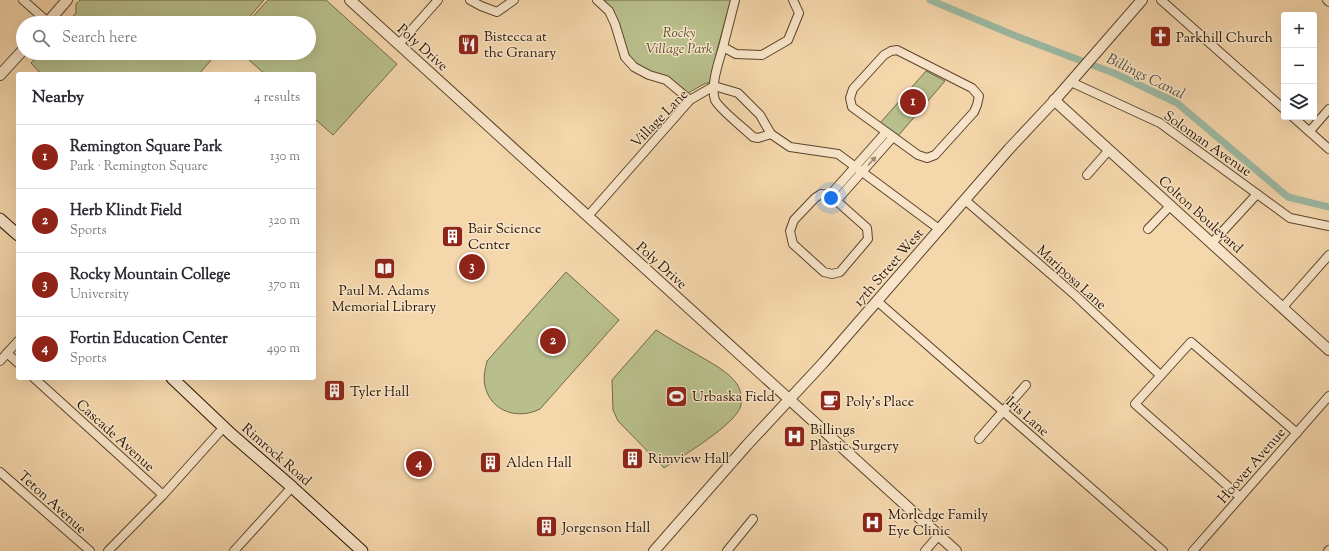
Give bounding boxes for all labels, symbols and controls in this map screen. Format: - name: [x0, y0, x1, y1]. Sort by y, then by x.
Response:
- map controls: [1281, 12, 1317, 120]
- button: +: [1281, 12, 1317, 48]
- search box: [16, 16, 316, 60]
- street label: Poly Drive: [392, 20, 452, 77]
- park label: Rocky Village Park: [646, 24, 713, 60]
- church icon: Parkhill Church: [1148, 24, 1174, 50]
- icon: search: [30, 27, 52, 49]
- text: Search here: [62, 28, 137, 49]
- place label: Bistecca at the Granary: [484, 28, 556, 64]
- place label: Parkhill Church: [1176, 29, 1273, 49]
- restaurant icon: Bistecca at the Granary: [456, 31, 482, 57]
- button: −: [1281, 48, 1317, 84]
- water label: Billings Canal: [1102, 49, 1188, 105]
- button: layers: [1281, 84, 1317, 120]
- text: Nearby: [32, 86, 84, 110]
- street label: Village Lane: [627, 86, 693, 153]
- pin: 1: [900, 87, 926, 117]
- text: 4 results: [254, 89, 300, 107]
- street label: Soloman Avenue: [1159, 107, 1255, 182]
- text: Remington Square Park: [70, 137, 222, 158]
- text: 1: [43, 148, 47, 166]
- text: 130 m: [270, 148, 300, 166]
- one-way arrow: [868, 155, 877, 166]
- text: Park · Remington Square: [70, 158, 208, 176]
- street label: Colton Boulevard: [1153, 172, 1246, 259]
- your location: [821, 188, 841, 208]
- text: Herb Klindt Field: [70, 201, 182, 222]
- text: 2: [42, 212, 48, 230]
- text: 320 m: [268, 212, 300, 230]
- place label: Bair Science Center: [468, 220, 542, 256]
- text: Sports: [70, 222, 107, 240]
- building icon: Bair Science Center: [440, 223, 466, 249]
- street label: 17th Street West: [850, 225, 929, 312]
- street label: Poly Drive: [631, 238, 691, 295]
- street label: Mariposa Lane: [1031, 242, 1110, 315]
- pin: 3: [459, 252, 485, 282]
- library icon: Paul M. Adams Memorial Library: [371, 255, 397, 281]
- text: Rocky Mountain College: [70, 265, 231, 286]
- text: 3: [42, 276, 48, 294]
- text: 370 m: [268, 276, 300, 294]
- place label: Paul M. Adams Memorial Library: [332, 282, 436, 318]
- text: University: [70, 286, 129, 304]
- pin: 2: [540, 326, 566, 356]
- text: Fortin Education Center: [70, 329, 228, 350]
- text: 4: [42, 340, 48, 358]
- text: 490 m: [267, 340, 300, 358]
- text: Sports: [70, 350, 107, 368]
- building icon: Tyler Hall: [321, 378, 347, 404]
- place label: Tyler Hall: [350, 383, 409, 403]
- sports icon: Urbaska Field: [664, 383, 690, 409]
- place label: Urbaska Field: [692, 388, 775, 408]
- cafe icon: Poly’s Place: [817, 388, 843, 414]
- place label: Poly’s Place: [846, 393, 914, 413]
- street label: Iris Lane: [1001, 393, 1053, 442]
- street label: Cascade Avenue: [71, 396, 158, 477]
- street label: Rimrock Road: [236, 420, 315, 492]
- place label: Billings Plastic Surgery: [810, 421, 899, 457]
- hospital icon: Billings Plastic Surgery: [781, 424, 807, 450]
- street label: Hoover Avenue: [1214, 424, 1291, 509]
- building icon: Rimview Hall: [619, 445, 645, 471]
- pin: 4: [406, 449, 432, 479]
- building icon: Alden Hall: [478, 449, 504, 475]
- place label: Rimview Hall: [648, 450, 730, 470]
- place label: Alden Hall: [506, 454, 572, 474]
- street label: Teton Avenue: [13, 467, 90, 540]
- place label: Morledge Family Eye Clinic: [888, 506, 988, 542]
- hospital icon: Morledge Family Eye Clinic: [860, 509, 886, 535]
- building icon: Jorgenson Hall: [534, 514, 560, 540]
- place label: Jorgenson Hall: [561, 519, 650, 539]

